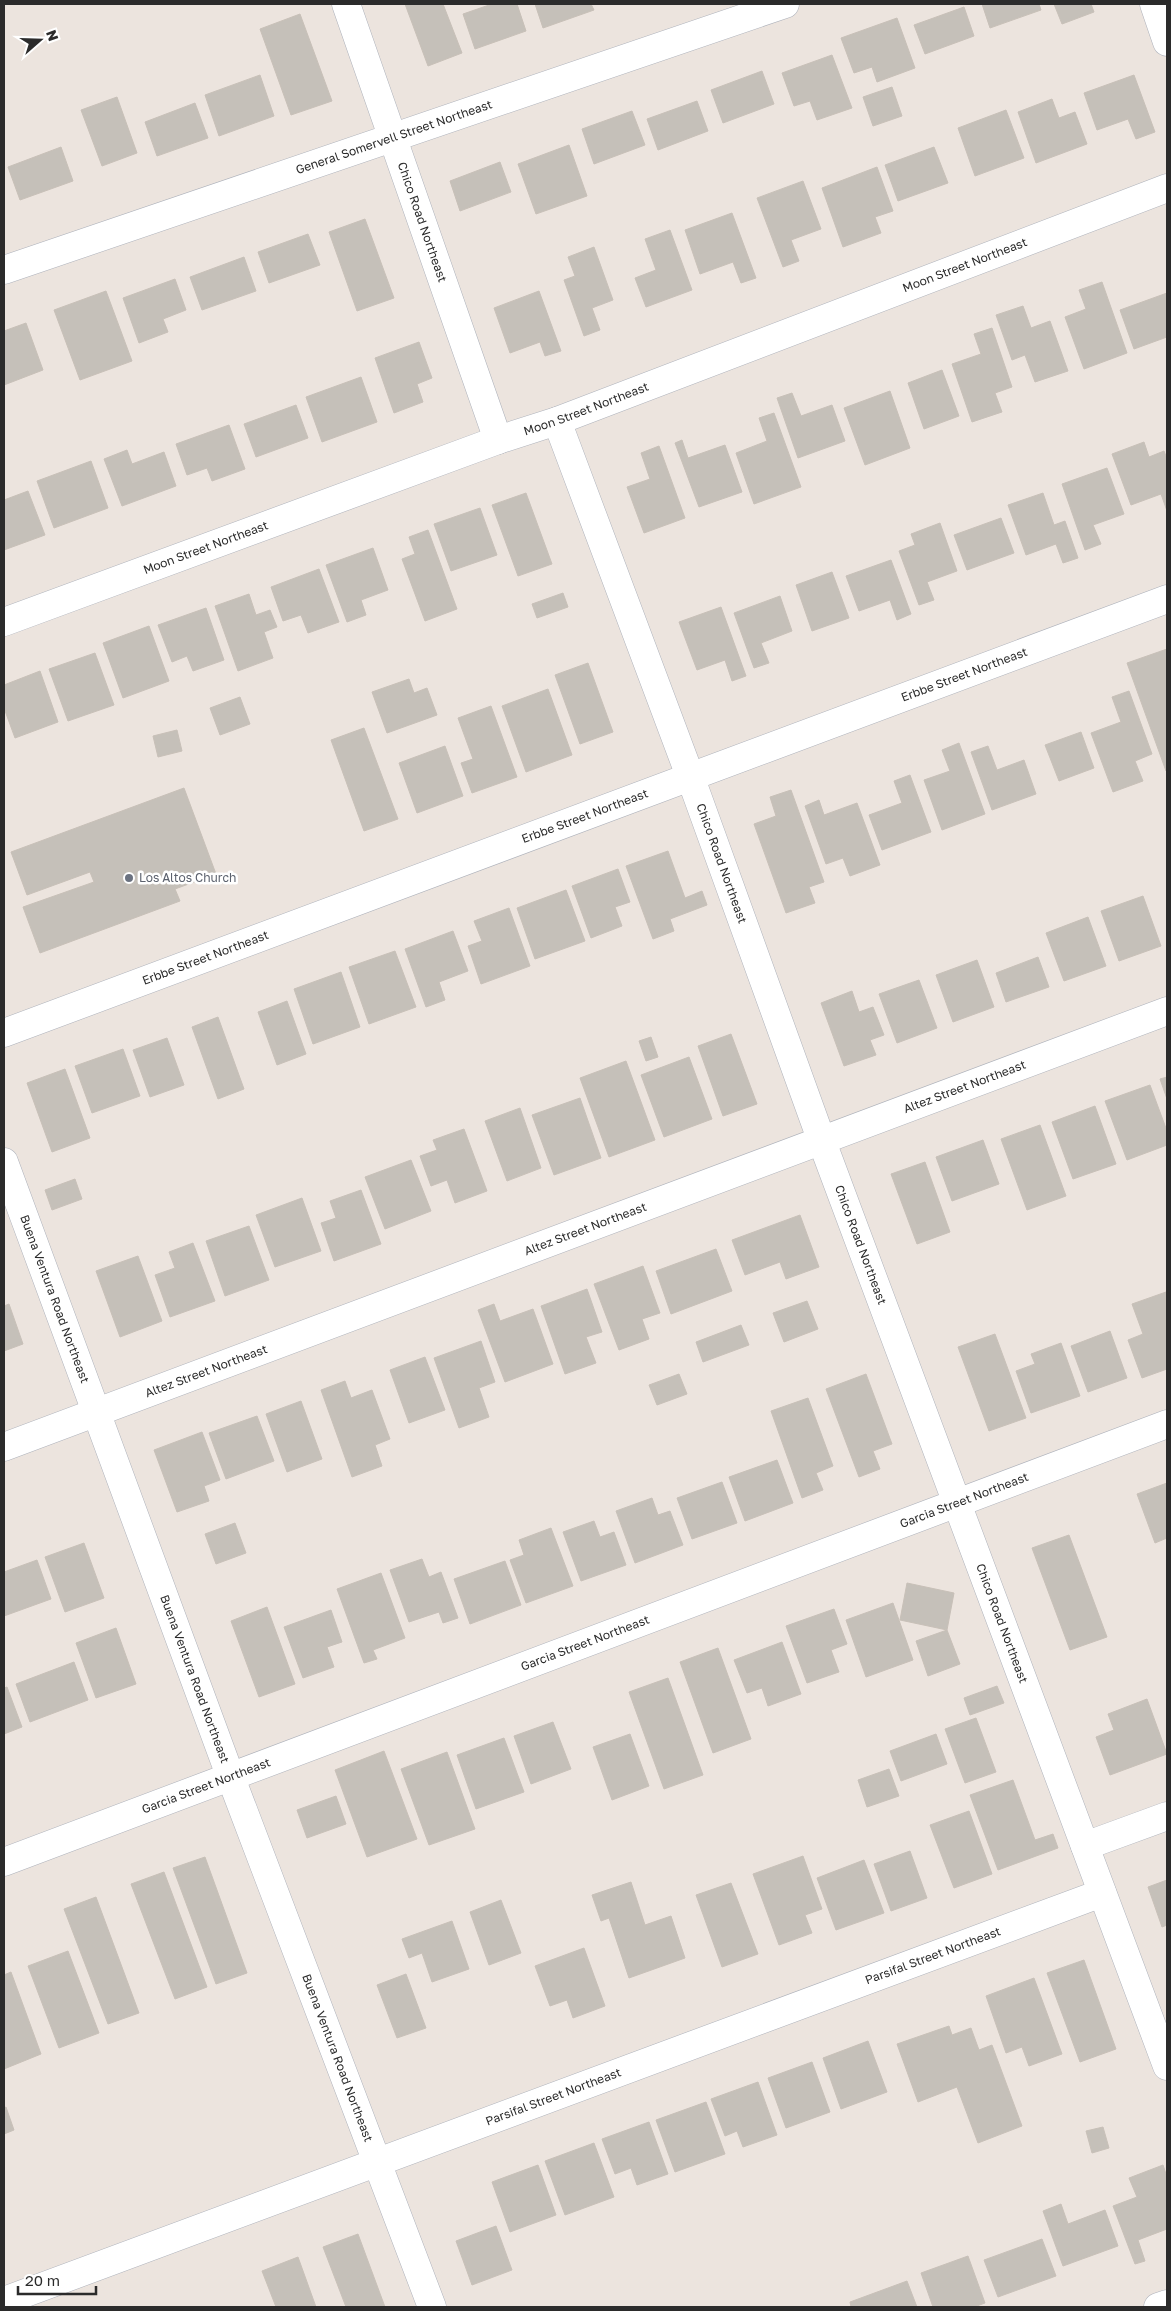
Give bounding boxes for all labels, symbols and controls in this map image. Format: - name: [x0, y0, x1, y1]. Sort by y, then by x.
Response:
- north arrow: [15, 15, 65, 65]
- text: N: [43, 27, 62, 43]
- street label: General Somervell Street Northeast: [294, 96, 494, 177]
- street label: Chico Road Northeast: [395, 160, 450, 284]
- street label: Moon Street Northeast: [900, 234, 1029, 295]
- street label: Moon Street Northeast: [522, 379, 651, 438]
- street label: Moon Street Northeast: [141, 517, 270, 577]
- street label: Erbbe Street Northeast: [899, 644, 1030, 705]
- street label: Erbbe Street Northeast: [519, 785, 650, 846]
- street label: Chico Road Northeast: [694, 801, 751, 925]
- place label: Los Altos Church: [139, 870, 236, 885]
- marker: Los Altos Church: [123, 872, 135, 884]
- street label: Erbbe Street Northeast: [140, 927, 271, 988]
- street label: Altez Street Northeast: [901, 1057, 1028, 1116]
- street label: Chico Road Northeast: [832, 1183, 890, 1307]
- street label: Altez Street Northeast: [522, 1199, 649, 1258]
- street label: Buena Ventura Road Northeast: [17, 1213, 93, 1385]
- street label: Altez Street Northeast: [143, 1341, 269, 1400]
- street label: Garcia Street Northeast: [898, 1469, 1031, 1531]
- street label: Chico Road Northeast: [973, 1561, 1031, 1685]
- street label: Buena Ventura Road Northeast: [157, 1593, 233, 1765]
- street label: Garcia Street Northeast: [519, 1612, 652, 1674]
- street label: Garcia Street Northeast: [140, 1754, 273, 1816]
- street label: Parsifal Street Northeast: [863, 1923, 1003, 1987]
- street label: Buena Ventura Road Northeast: [299, 1972, 377, 2144]
- street label: Parsifal Street Northeast: [483, 2064, 623, 2128]
- scale bar: [18, 2264, 95, 2296]
- text: 20 m: [25, 2271, 60, 2289]

